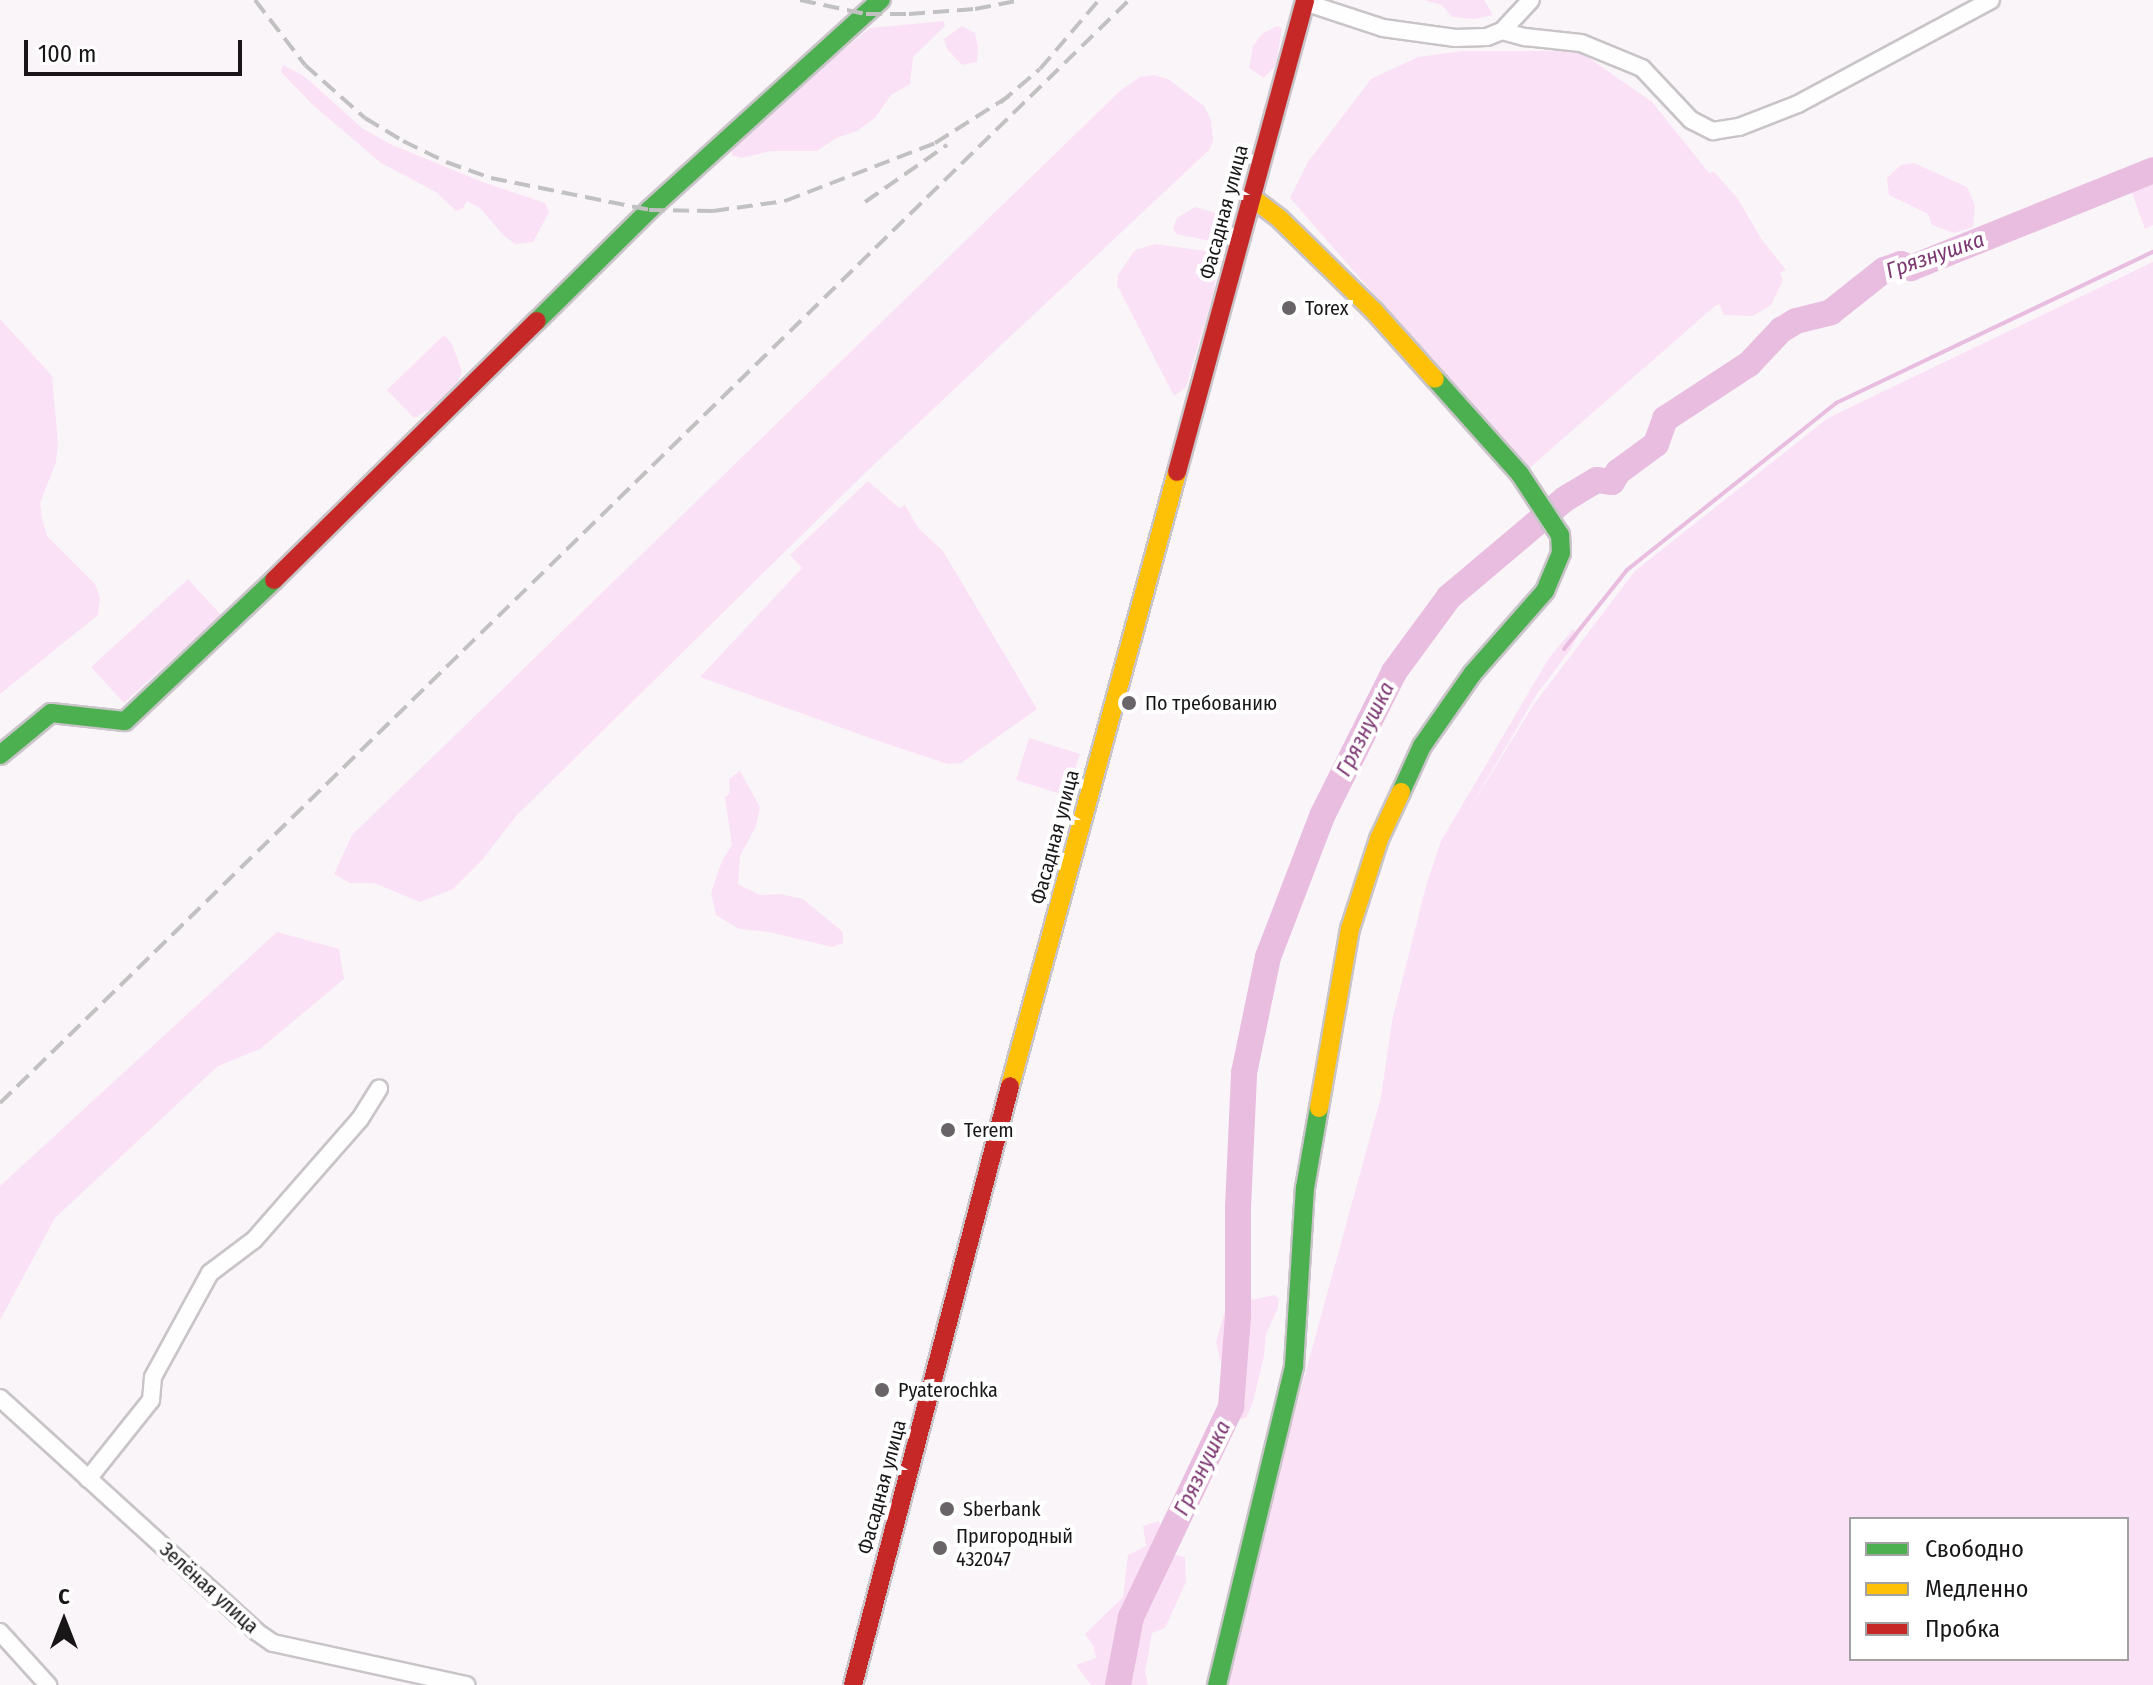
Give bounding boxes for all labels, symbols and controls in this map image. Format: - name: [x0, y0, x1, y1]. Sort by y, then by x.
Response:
- scale bar: [28, 24, 246, 74]
- text: 100 m: [38, 40, 96, 68]
- street label: Фасадная улица: [1195, 142, 1253, 282]
- water label: Грязнушка: [1882, 226, 1988, 284]
- place label: Torex: [1305, 296, 1349, 320]
- marker: Torex: [1280, 299, 1298, 317]
- water label: Грязнушка: [1330, 678, 1400, 780]
- place label: По требованию: [1145, 691, 1277, 715]
- marker: По требованию: [1120, 694, 1138, 712]
- street label: Фасадная улица: [1026, 767, 1084, 907]
- place label: Terem: [964, 1118, 1014, 1142]
- marker: Terem: [939, 1121, 957, 1139]
- place label: Pyaterochka: [898, 1378, 998, 1402]
- marker: Pyaterochka: [873, 1381, 891, 1399]
- water label: Грязнушка: [1168, 1416, 1236, 1520]
- street label: Фасадная улица: [853, 1417, 911, 1557]
- place label: Sberbank: [963, 1497, 1041, 1521]
- marker: Sberbank: [938, 1500, 956, 1518]
- legend: [1849, 1517, 2129, 1661]
- place label: Пригородный 432047: [956, 1524, 1073, 1571]
- text: Свободно: [1925, 1535, 2024, 1563]
- street label: Зелёная улица: [155, 1537, 263, 1639]
- marker: Пригородный 432047: [931, 1539, 949, 1557]
- text: Медленно: [1925, 1575, 2028, 1603]
- north arrow: [24, 1581, 104, 1661]
- text: С: [58, 1583, 70, 1610]
- text: Пробка: [1925, 1615, 2000, 1643]

